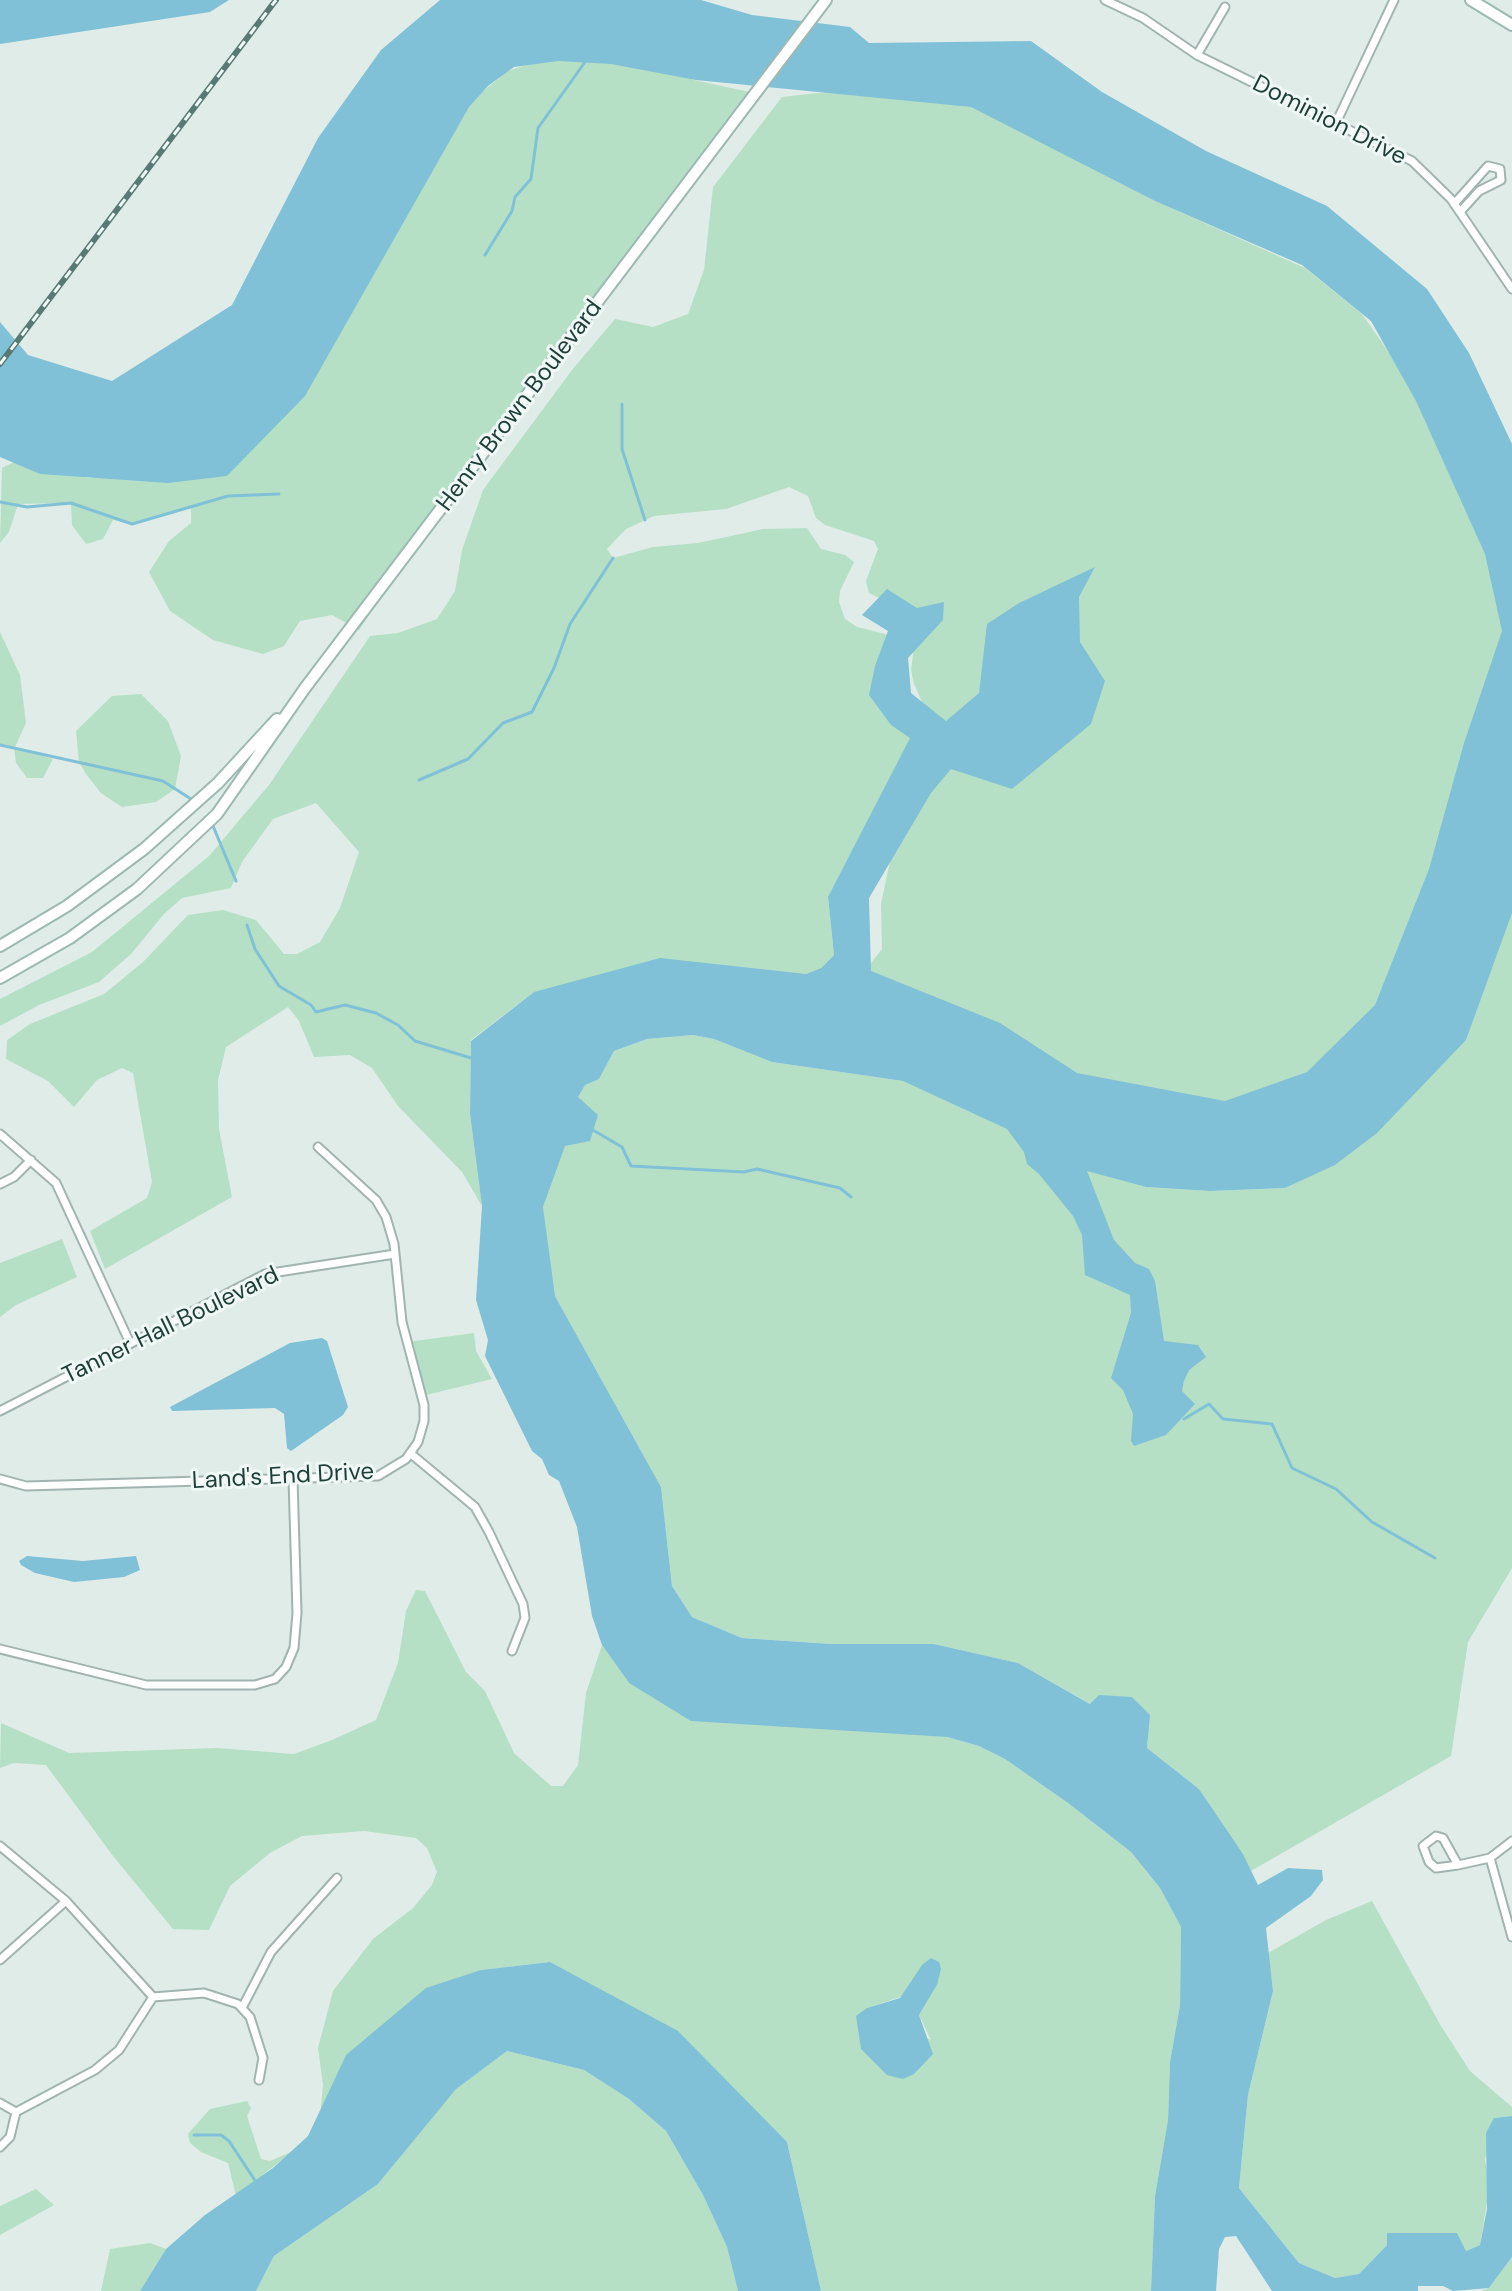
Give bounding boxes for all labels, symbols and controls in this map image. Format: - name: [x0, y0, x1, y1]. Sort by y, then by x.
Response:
- street label: Dominion Drive: [1247, 70, 1411, 172]
- street label: Henry Brown Boulevard: [431, 295, 609, 517]
- street label: Tanner Hall Boulevard: [58, 1261, 284, 1391]
- street label: Land's End Drive: [191, 1458, 375, 1496]

